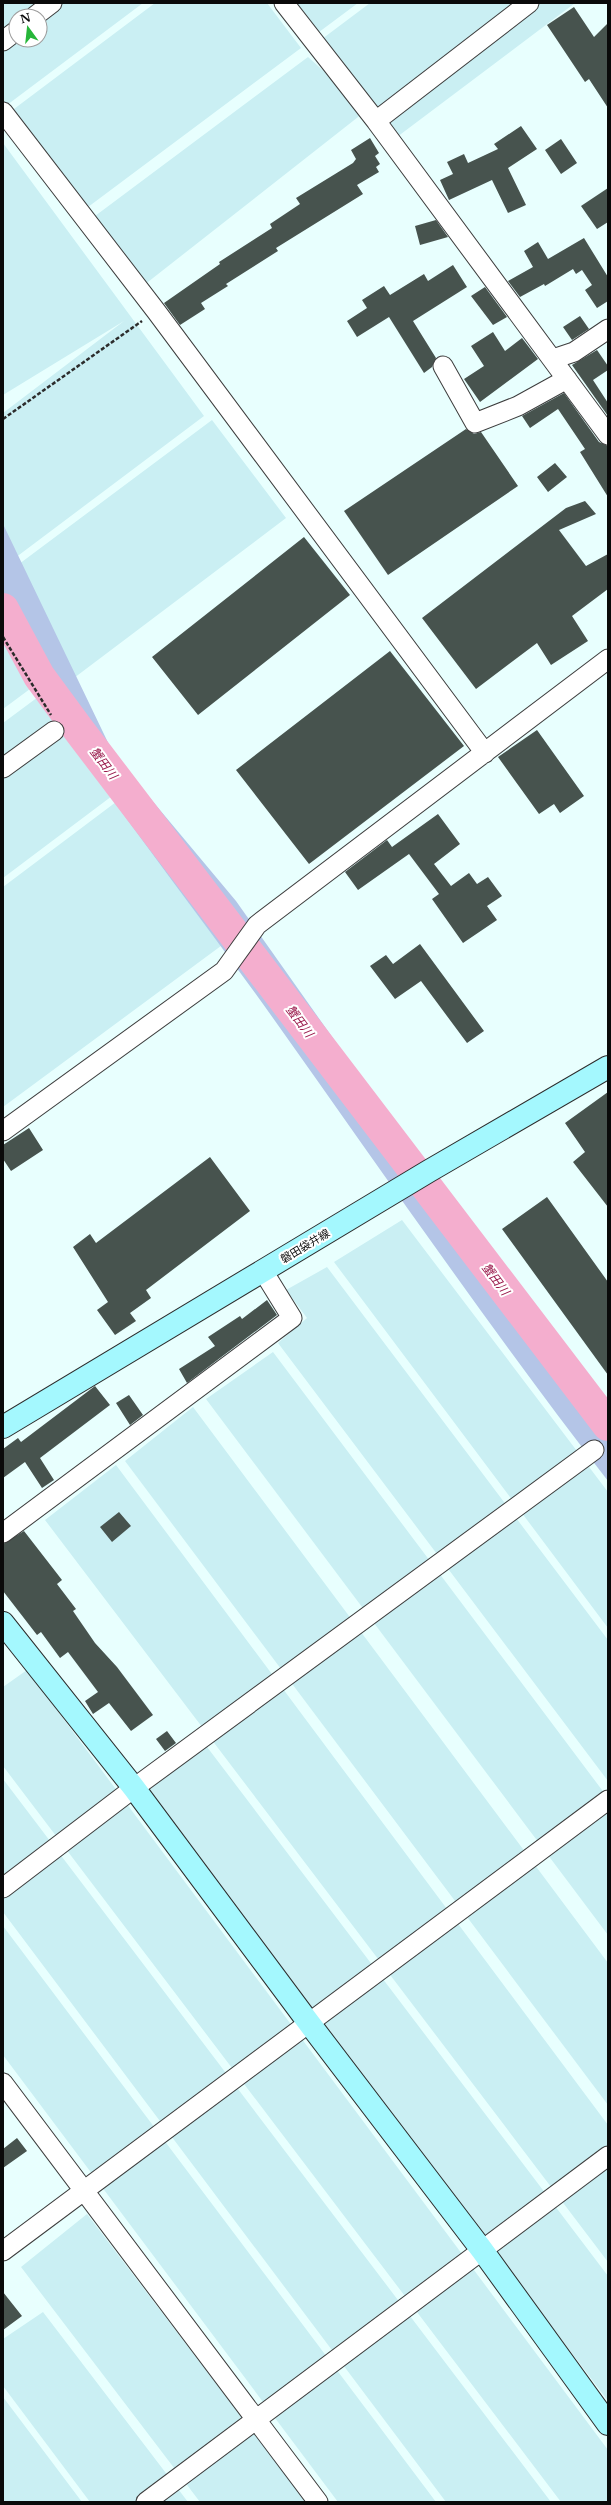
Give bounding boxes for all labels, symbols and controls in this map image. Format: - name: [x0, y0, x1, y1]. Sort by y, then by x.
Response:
- north arrow: [8, 8, 48, 48]
- text: N: [19, 10, 33, 26]
- water label: 蟹田川: [87, 744, 122, 783]
- water label: 蟹田川: [283, 1002, 318, 1041]
- street label: 磐田袋井線: [278, 1226, 332, 1266]
- water label: 蟹田川: [479, 1260, 514, 1299]

